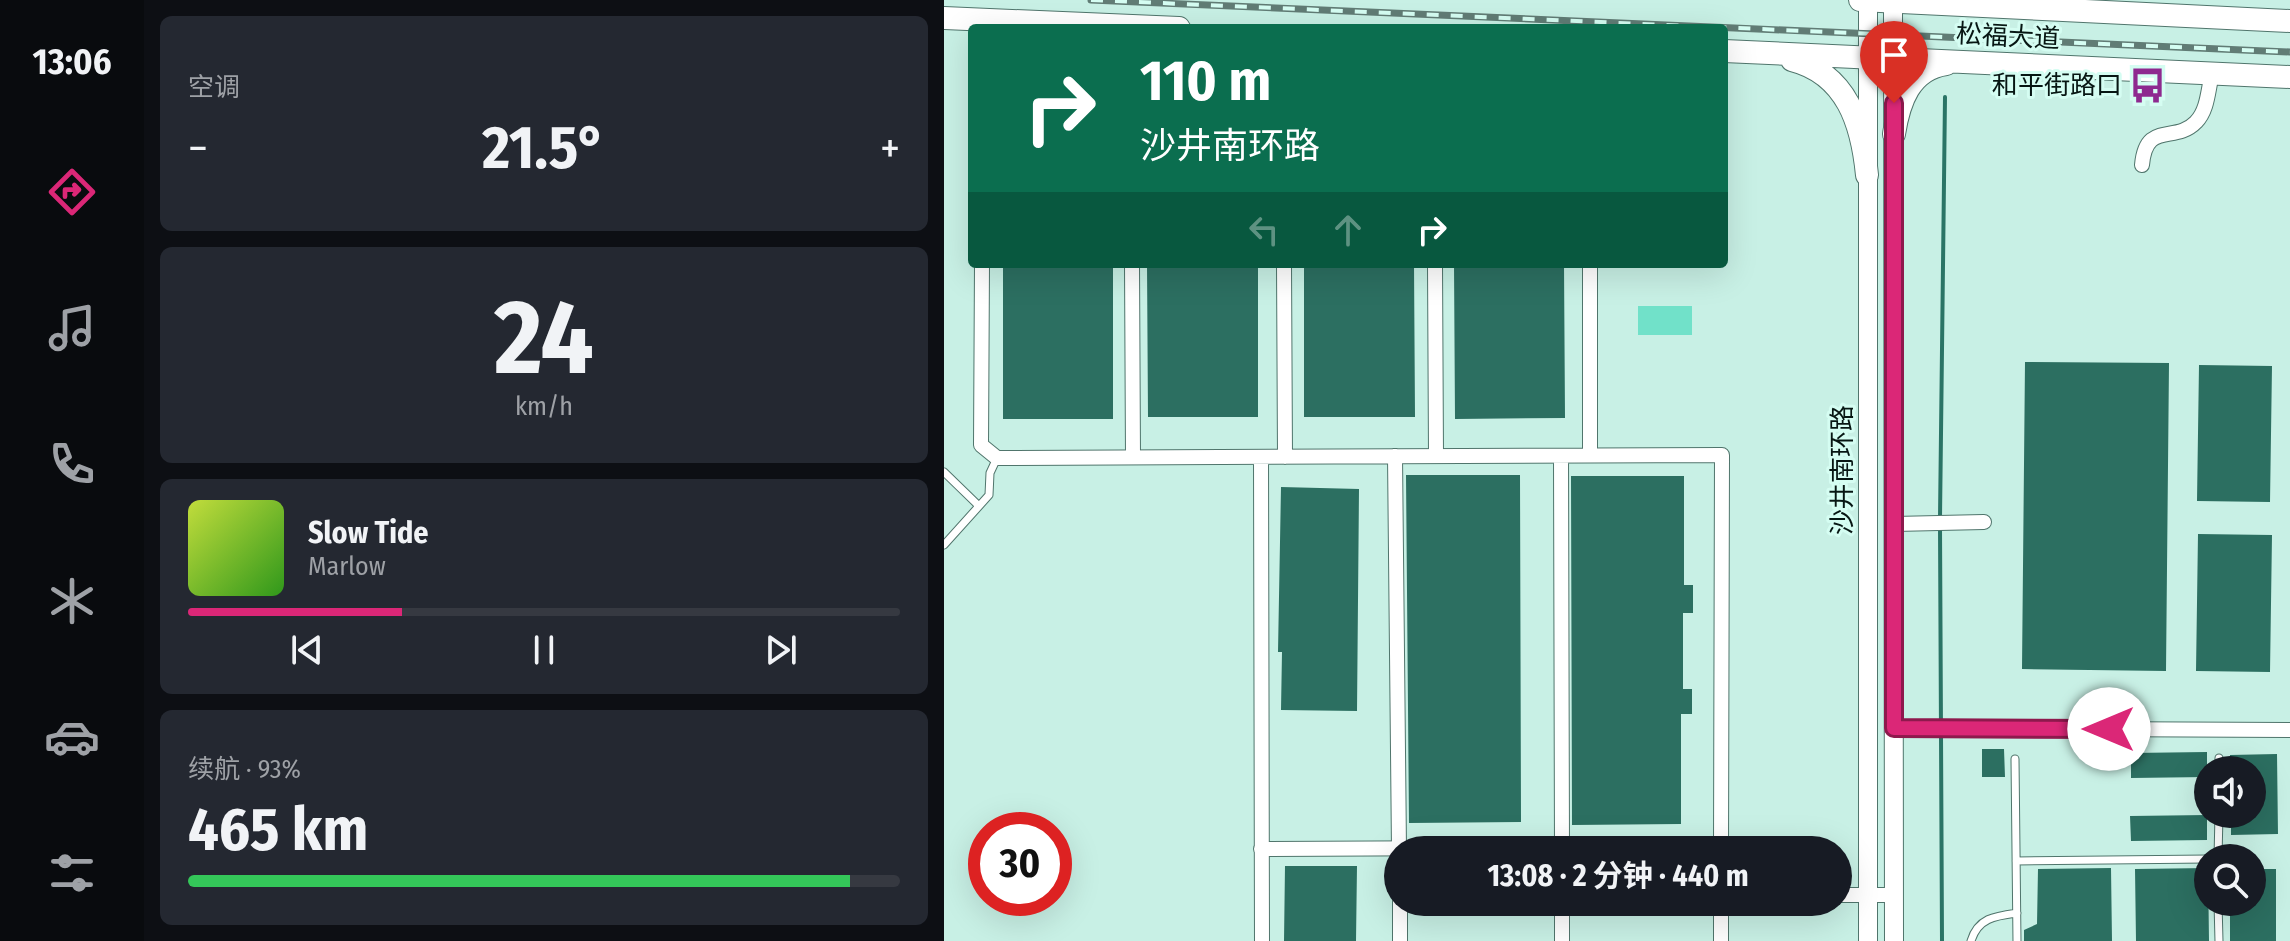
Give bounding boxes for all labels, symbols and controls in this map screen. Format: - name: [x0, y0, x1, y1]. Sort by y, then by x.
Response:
- street label: 松福大道: [1955, 18, 2061, 55]
- pin: [1860, 21, 1928, 103]
- icon: arrive: [1872, 33, 1916, 77]
- text: 13:06: [33, 40, 111, 84]
- text: 110 m: [1140, 48, 1271, 115]
- icon: right: [1008, 56, 1112, 160]
- bus stop icon: 和平街路口: [2129, 66, 2167, 104]
- place label: 和平街路口: [1992, 70, 2122, 101]
- text: 空调: [188, 72, 240, 103]
- text: 21.5°: [482, 112, 606, 184]
- text: −: [188, 122, 208, 175]
- text: +: [880, 122, 900, 175]
- text: 沙井南环路: [1140, 124, 1320, 168]
- icon: directions: [44, 164, 100, 220]
- icon: left: [1242, 208, 1286, 252]
- icon: ahead: [1326, 208, 1370, 252]
- icon: right: [1410, 208, 1454, 252]
- text: 24: [494, 276, 594, 401]
- icon: music: [44, 300, 100, 356]
- text: km/h: [515, 391, 573, 422]
- street label: 沙井南环路: [1827, 405, 1858, 535]
- icon: phone: [44, 436, 100, 492]
- text: Slow Tide: [308, 515, 429, 551]
- text: Marlow: [308, 551, 386, 582]
- icon: climate: [44, 573, 100, 629]
- icon: previous: [285, 628, 329, 672]
- icon: pause: [522, 628, 566, 672]
- icon: next: [759, 628, 803, 672]
- position arrow: [2067, 687, 2151, 771]
- icon: car: [44, 709, 100, 765]
- text: 续航 · 93%: [188, 754, 301, 785]
- map controls: [2194, 756, 2266, 916]
- button: sound: [2194, 756, 2266, 828]
- text: 465 km: [188, 794, 368, 866]
- speed limit sign: 30: [968, 812, 1072, 916]
- button: search: [2194, 844, 2266, 916]
- icon: filters: [44, 845, 100, 901]
- text: 13:08 · 2 分钟 · 440 m: [1487, 858, 1749, 894]

